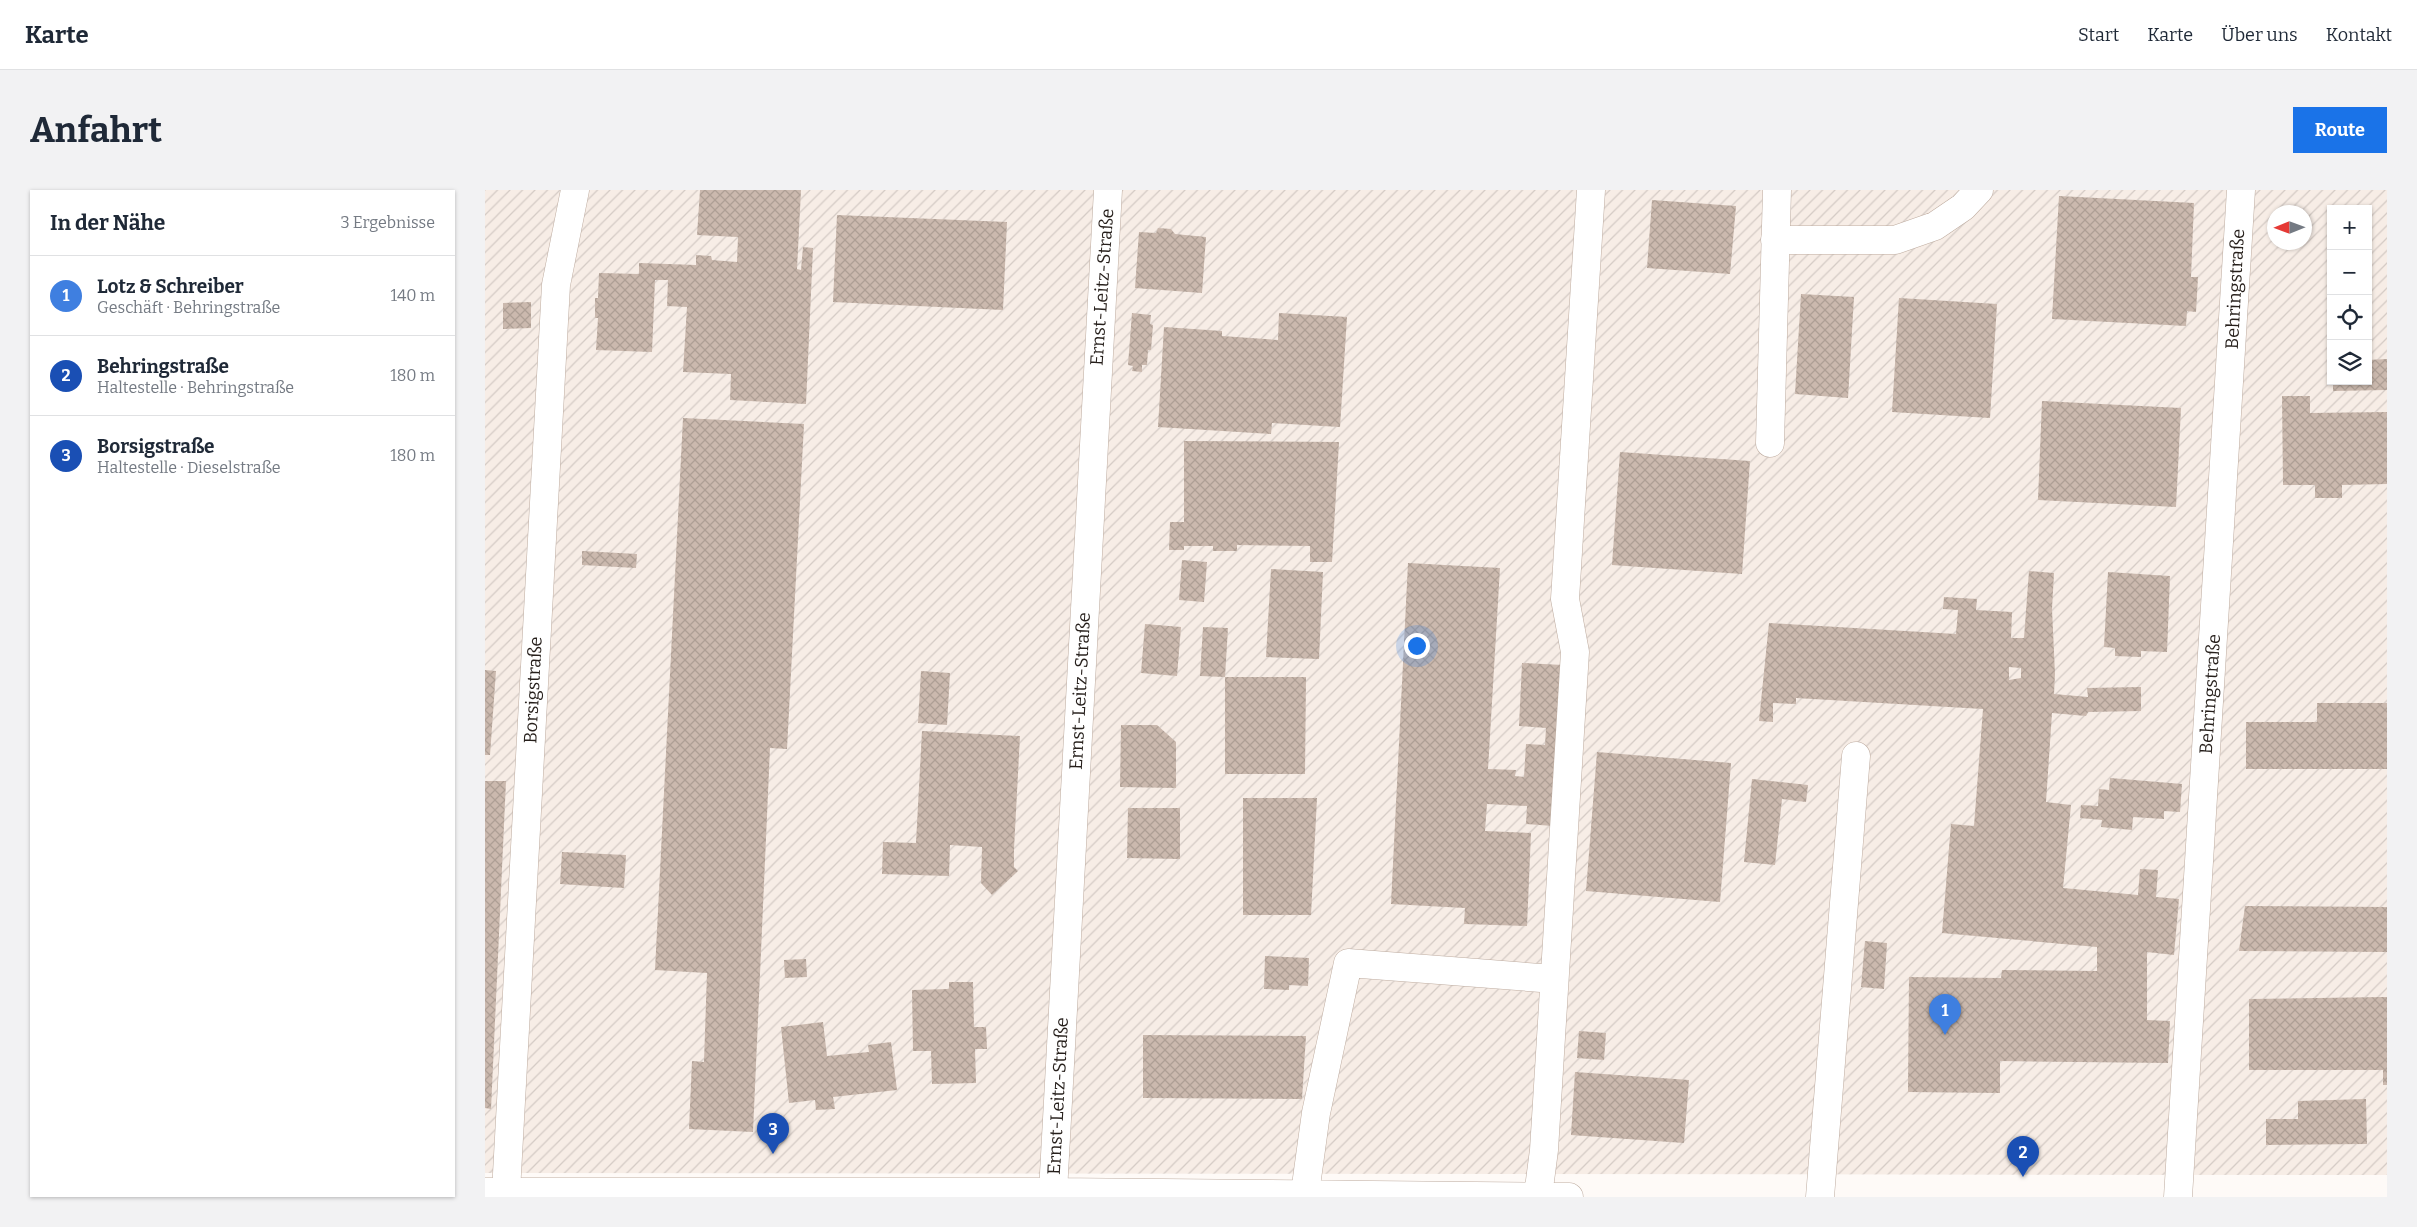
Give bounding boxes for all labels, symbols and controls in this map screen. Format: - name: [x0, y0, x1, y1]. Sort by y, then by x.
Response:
- text: Karte: [25, 21, 89, 49]
- text: Start: [2078, 24, 2119, 46]
- text: Karte: [2147, 24, 2193, 46]
- text: Über uns: [2221, 24, 2298, 46]
- text: Kontakt: [2326, 24, 2392, 46]
- button: Route: [2293, 107, 2387, 153]
- text: Anfahrt: [30, 109, 162, 151]
- north arrow: [2267, 205, 2312, 250]
- map controls: [2327, 205, 2372, 385]
- button: +: [2327, 205, 2372, 250]
- street label: Ernst-Leitz-Straße: [1086, 208, 1118, 366]
- text: In der Nähe: [50, 210, 165, 236]
- text: 3 Ergebnisse: [340, 213, 435, 232]
- street label: Behringstraße: [2221, 228, 2249, 350]
- button: −: [2327, 250, 2372, 295]
- text: Lotz & Schreiber: [97, 275, 244, 298]
- text: 1: [63, 286, 69, 305]
- text: 140 m: [390, 286, 435, 305]
- button: locate: [2327, 295, 2372, 340]
- text: Geschäft · Behringstraße: [97, 298, 280, 317]
- button: layers: [2327, 340, 2372, 385]
- text: Behringstraße: [97, 355, 229, 378]
- text: 2: [61, 366, 71, 385]
- text: 180 m: [390, 366, 435, 385]
- text: Haltestelle · Behringstraße: [97, 378, 294, 397]
- text: Borsigstraße: [97, 435, 214, 458]
- text: 3: [61, 446, 71, 465]
- text: 180 m: [390, 446, 435, 465]
- text: Haltestelle · Dieselstraße: [97, 458, 280, 477]
- street label: Ernst-Leitz-Straße: [1065, 612, 1095, 770]
- your location: [1404, 633, 1430, 659]
- street label: Behringstraße: [2195, 633, 2225, 755]
- street label: Borsigstraße: [519, 636, 547, 744]
- pin: 1: [1929, 994, 1961, 1035]
- street label: Ernst-Leitz-Straße: [1043, 1017, 1073, 1175]
- pin: 3: [757, 1113, 789, 1154]
- pin: 2: [2007, 1136, 2039, 1177]

